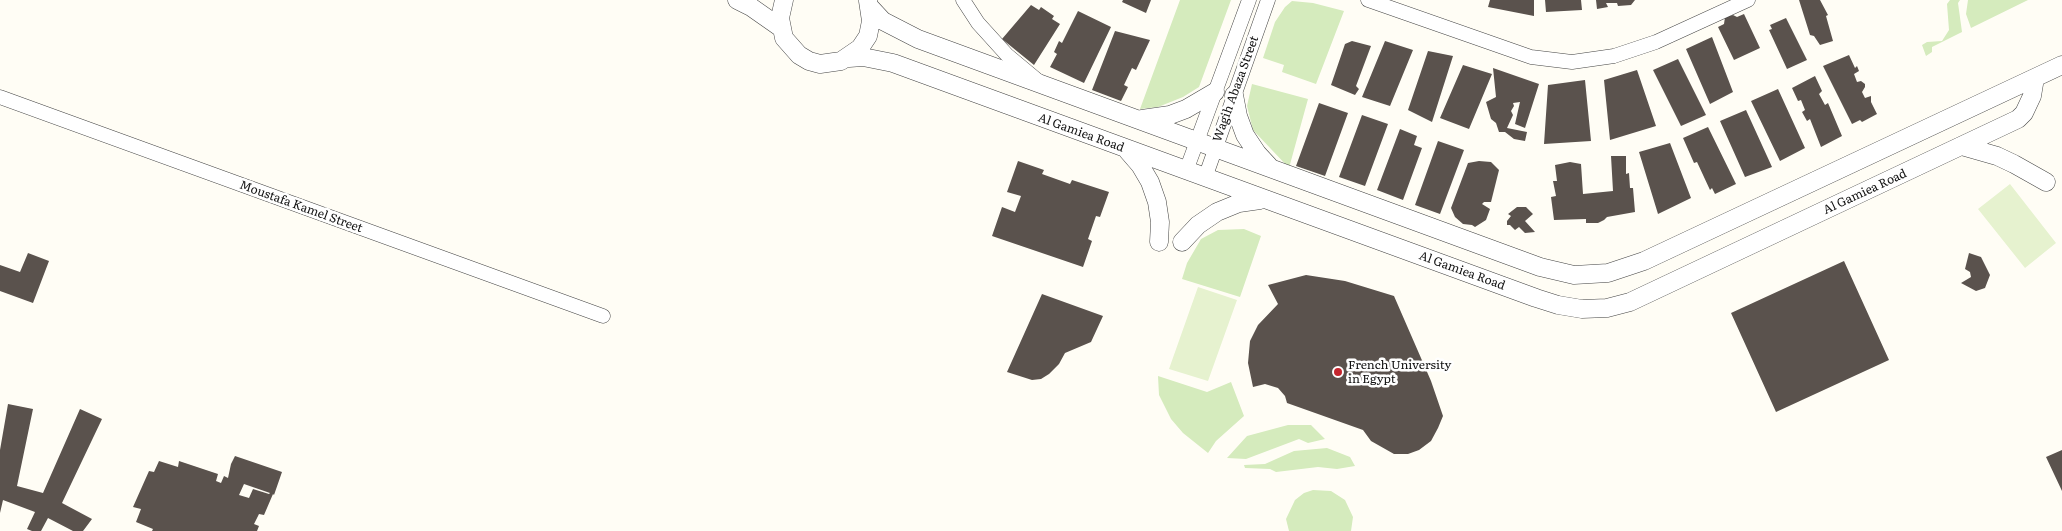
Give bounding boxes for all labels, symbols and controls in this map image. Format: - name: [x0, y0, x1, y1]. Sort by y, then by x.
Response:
- street label: Wagih Abaza Street: [1210, 34, 1262, 144]
- street label: Al Gamiea Road: [1036, 111, 1126, 155]
- street label: Al Gamiea Road: [1821, 166, 1909, 218]
- street label: Moustafa Kamel Street: [238, 178, 364, 236]
- street label: Al Gamiea Road: [1417, 249, 1507, 293]
- place label: French University in Egypt: [1348, 358, 1451, 386]
- marker: French University in Egypt: [1332, 366, 1344, 378]

